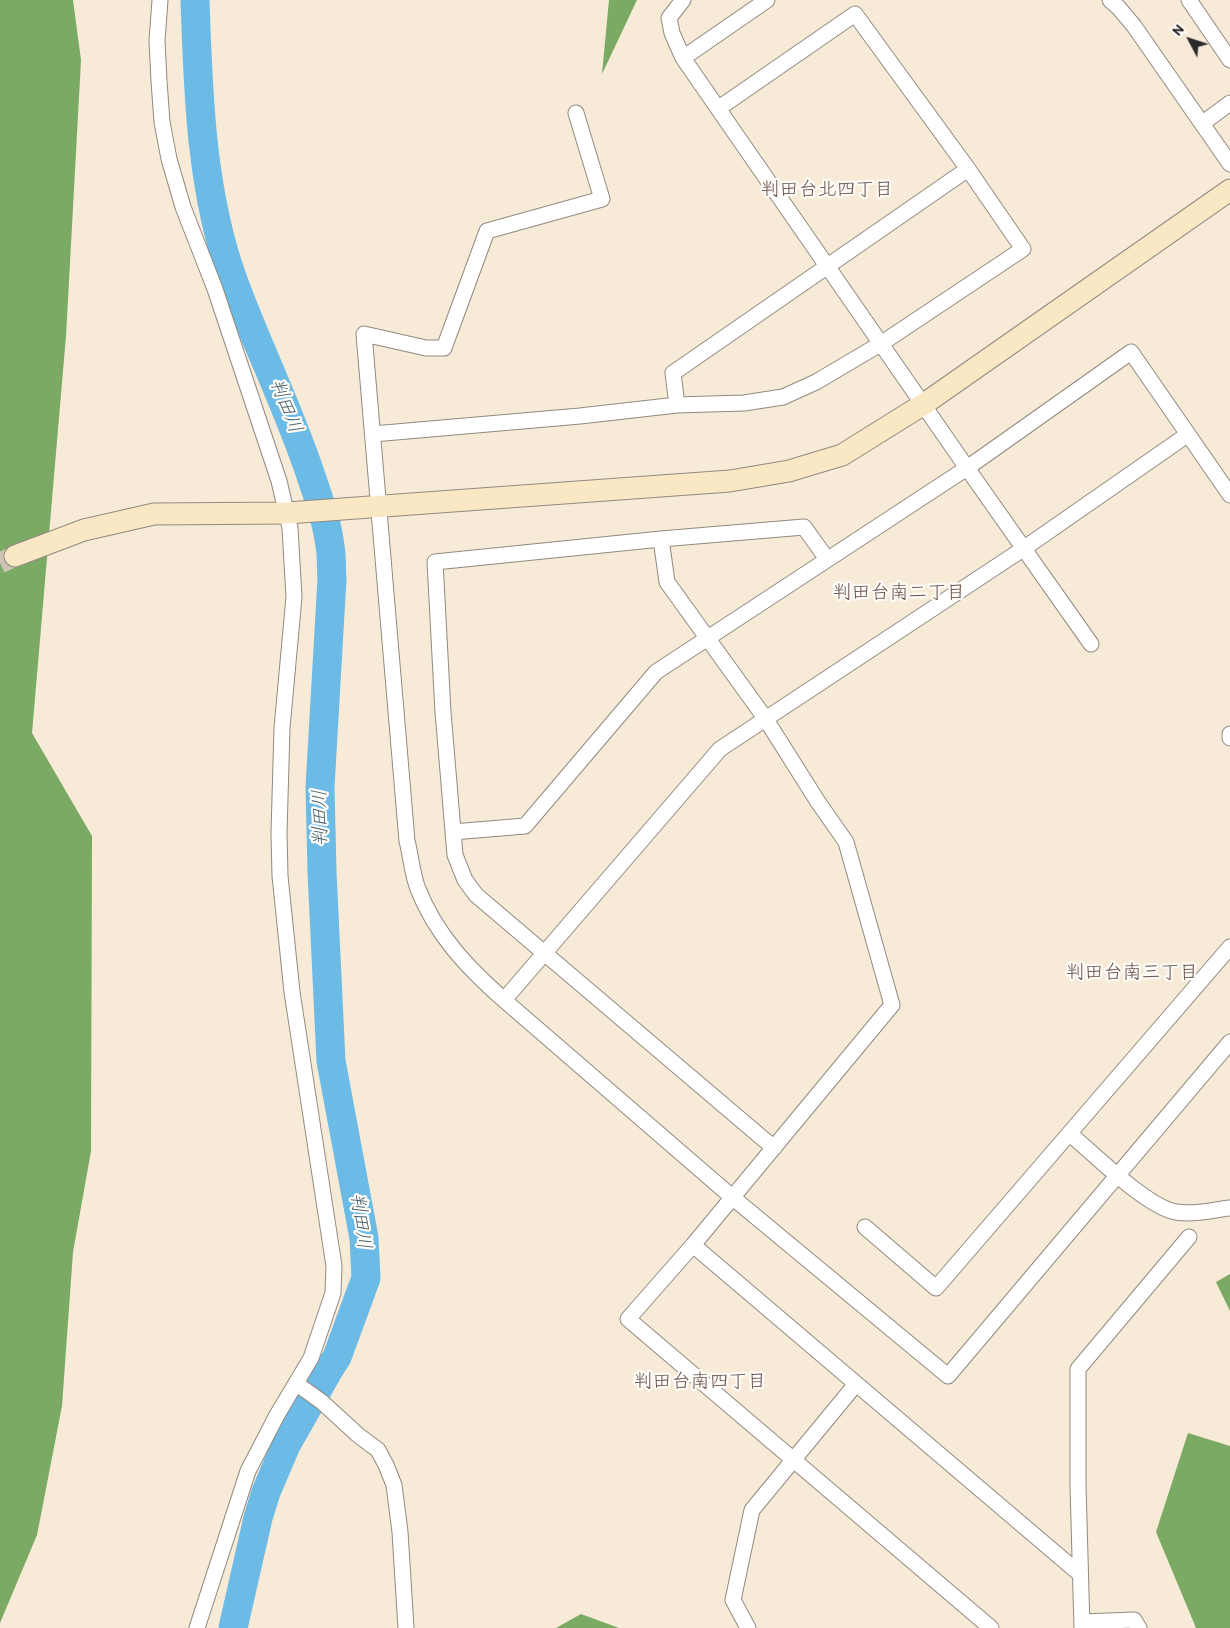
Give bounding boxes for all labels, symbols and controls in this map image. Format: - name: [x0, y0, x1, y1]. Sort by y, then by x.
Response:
- north arrow: [1165, 15, 1215, 65]
- text: N: [1169, 21, 1188, 39]
- district label: 判田台北四丁目: [761, 179, 893, 201]
- water label: 判田川: [264, 375, 306, 437]
- district label: 判田台南二丁目: [833, 582, 965, 604]
- water label: 判田川: [309, 789, 333, 847]
- district label: 判田台南三丁目: [1066, 962, 1198, 984]
- water label: 判田川: [345, 1191, 375, 1251]
- district label: 判田台南四丁目: [634, 1371, 766, 1393]

